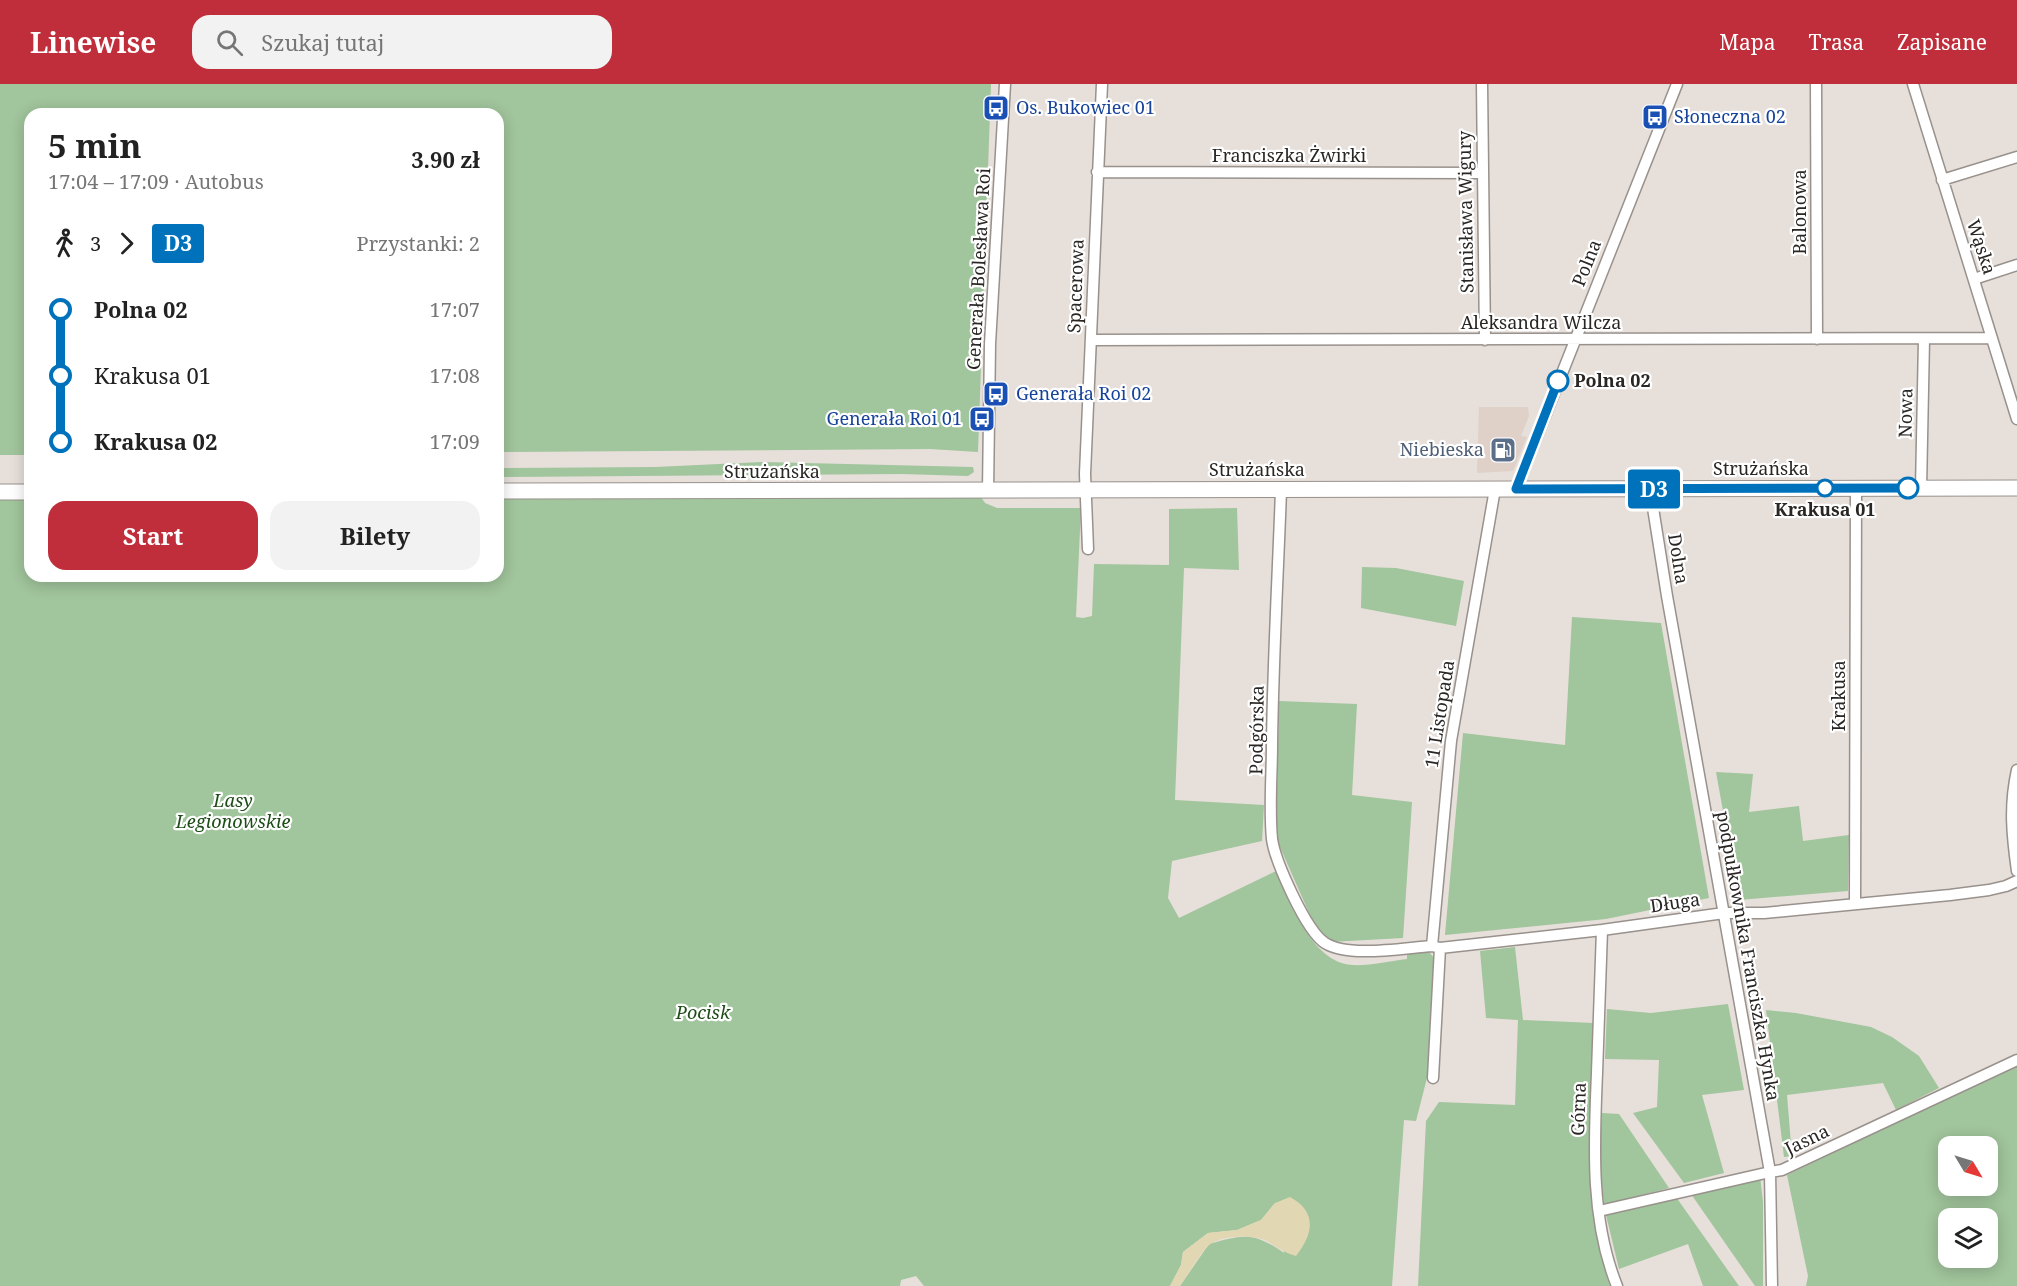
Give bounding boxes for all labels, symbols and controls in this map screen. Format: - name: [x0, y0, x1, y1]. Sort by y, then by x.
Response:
- search box: [192, 15, 612, 69]
- text: Linewise: [30, 23, 156, 61]
- icon: search: [213, 26, 246, 59]
- text: Szukaj tutaj: [261, 27, 384, 57]
- text: Mapa: [1719, 28, 1776, 56]
- text: Trasa: [1809, 28, 1864, 56]
- text: Zapisane: [1897, 28, 1987, 56]
- bus stop icon: Os. Bukowiec 01: [981, 93, 1011, 123]
- place label: Os. Bukowiec 01: [1016, 95, 1155, 119]
- bus stop icon: Słoneczna 02: [1640, 102, 1670, 132]
- place label: Słoneczna 02: [1674, 104, 1786, 128]
- text: 5 min: [48, 123, 141, 168]
- street label: Stanisława Wigury: [1452, 130, 1478, 293]
- street label: Franciszka Żwirki: [1212, 143, 1366, 167]
- text: 3.90 zł: [411, 144, 480, 174]
- street label: Generała Bolesława Roi: [961, 167, 995, 371]
- text: 17:04 – 17:09 · Autobus: [48, 168, 264, 195]
- street label: Balonowa: [1787, 169, 1811, 255]
- street label: Wąska: [1962, 216, 2002, 277]
- icon: walk: [48, 227, 81, 260]
- icon: forward: [110, 227, 143, 260]
- text: D3: [164, 229, 192, 257]
- text: 3: [90, 230, 101, 257]
- text: Przystanki: 2: [357, 230, 480, 257]
- street label: Polna: [1566, 236, 1606, 290]
- street label: Spacerowa: [1061, 239, 1089, 333]
- text: Polna 02: [94, 294, 188, 324]
- text: 17:07: [430, 296, 480, 323]
- street label: Aleksandra Wilcza: [1461, 310, 1621, 334]
- text: Krakusa 01: [94, 360, 211, 390]
- text: 17:08: [430, 362, 480, 389]
- place label: Polna 02: [1574, 368, 1651, 392]
- marker: Polna 02: [1547, 370, 1569, 392]
- bus stop icon: Generała Roi 02: [981, 379, 1011, 409]
- place label: Generała Roi 02: [1016, 381, 1151, 405]
- street label: Nowa: [1893, 388, 1917, 438]
- bus stop icon: Generała Roi 01: [967, 404, 997, 434]
- place label: Generała Roi 01: [827, 406, 962, 430]
- text: Krakusa 02: [94, 426, 217, 456]
- text: 17:09: [430, 428, 480, 455]
- fuel station icon: Niebieska: [1488, 435, 1518, 465]
- place label: Niebieska: [1400, 437, 1484, 461]
- street label: Strużańska: [1713, 456, 1809, 480]
- street label: Strużańska: [1209, 457, 1305, 481]
- street label: Strużańska: [724, 459, 820, 483]
- line badge: D3: [1627, 470, 1681, 508]
- text: D3: [1640, 475, 1668, 503]
- unlabelled marker: [1897, 477, 1919, 499]
- marker: Krakusa 01: [1816, 479, 1834, 497]
- place label: Krakusa 01: [1774, 497, 1876, 521]
- button: Start: [48, 501, 258, 570]
- button: Bilety: [270, 501, 480, 570]
- street label: Dolna: [1663, 532, 1695, 586]
- street label: 11 Listopada: [1419, 658, 1459, 770]
- street label: Krakusa: [1826, 660, 1850, 732]
- street label: Podgórska: [1243, 685, 1269, 775]
- park label: Lasy Legionowskie: [175, 788, 290, 833]
- street label: podpułkownika Franciszka Hynka: [1712, 809, 1786, 1103]
- street label: Długa: [1648, 887, 1701, 917]
- park label: Pocisk: [675, 1000, 731, 1024]
- street label: Górna: [1565, 1082, 1591, 1136]
- street label: Jasna: [1780, 1118, 1833, 1161]
- north arrow: [1938, 1136, 1998, 1196]
- map controls: [1938, 1136, 1998, 1268]
- button: layers: [1938, 1208, 1998, 1268]

